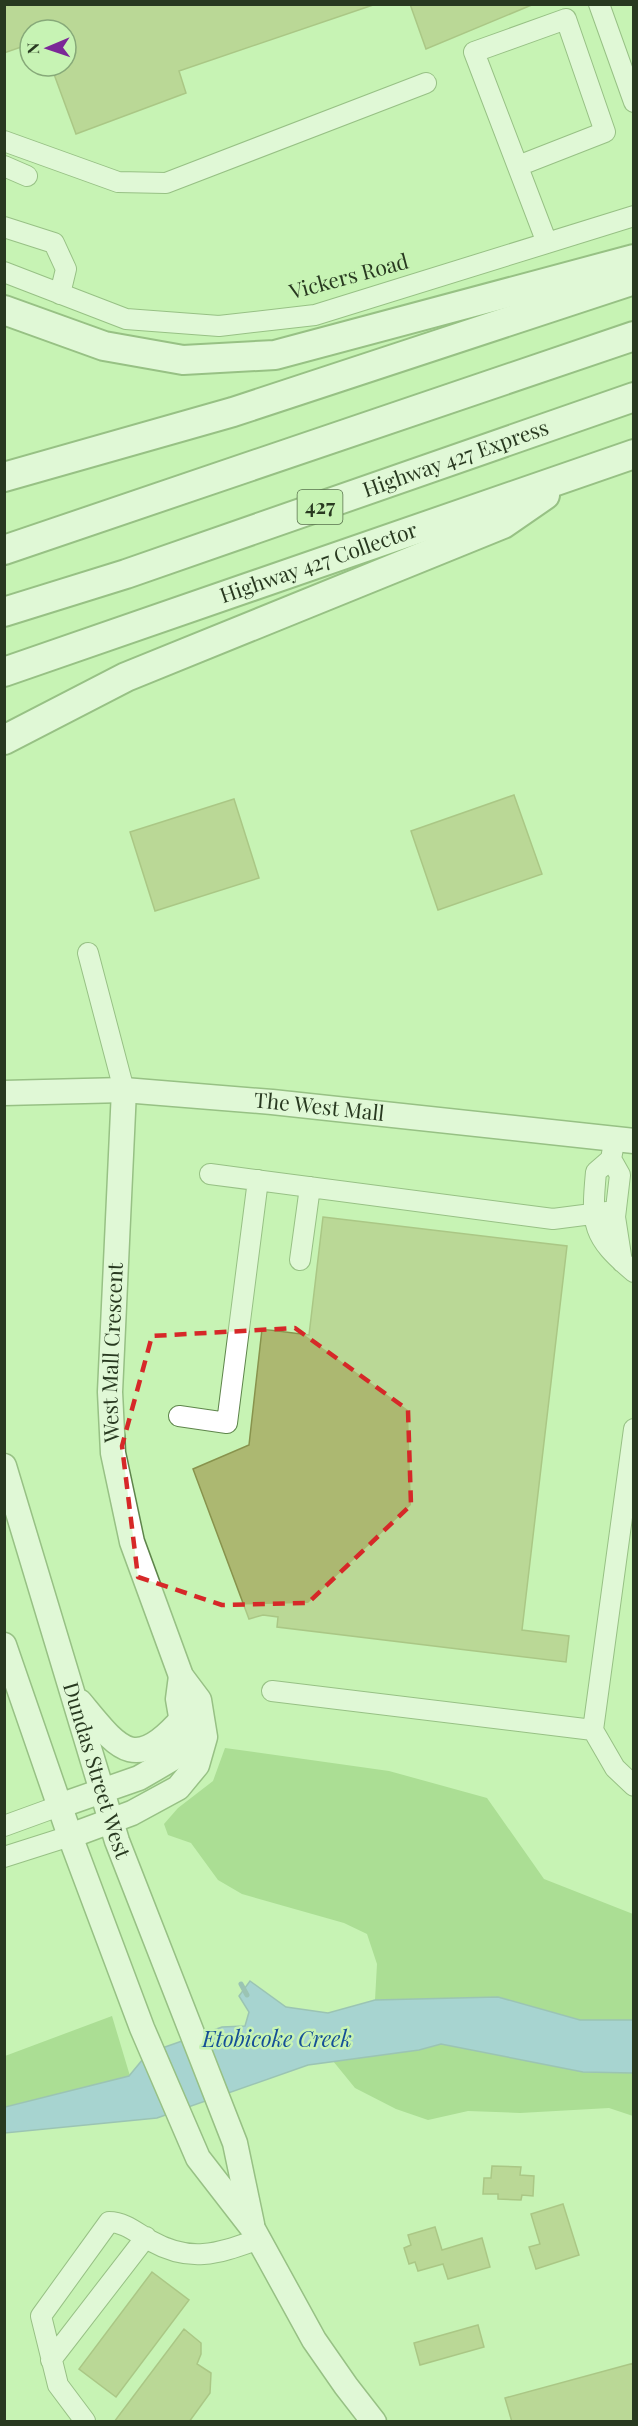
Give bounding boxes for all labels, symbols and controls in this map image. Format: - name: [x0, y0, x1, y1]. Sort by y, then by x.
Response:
- north arrow: [18, 18, 78, 78]
- text: N: [22, 42, 43, 55]
- street label: Vickers Road: [285, 246, 411, 305]
- street label: Highway 427 Express: [359, 412, 552, 502]
- road number: 427: [298, 490, 342, 524]
- street label: Highway 427 Collector: [216, 514, 421, 608]
- street label: The West Mall: [253, 1085, 386, 1126]
- street label: West Mall Crescent: [94, 1261, 128, 1444]
- street label: Dundas Street West: [58, 1678, 139, 1862]
- water label: Etobicoke Creek: [201, 2023, 352, 2053]

